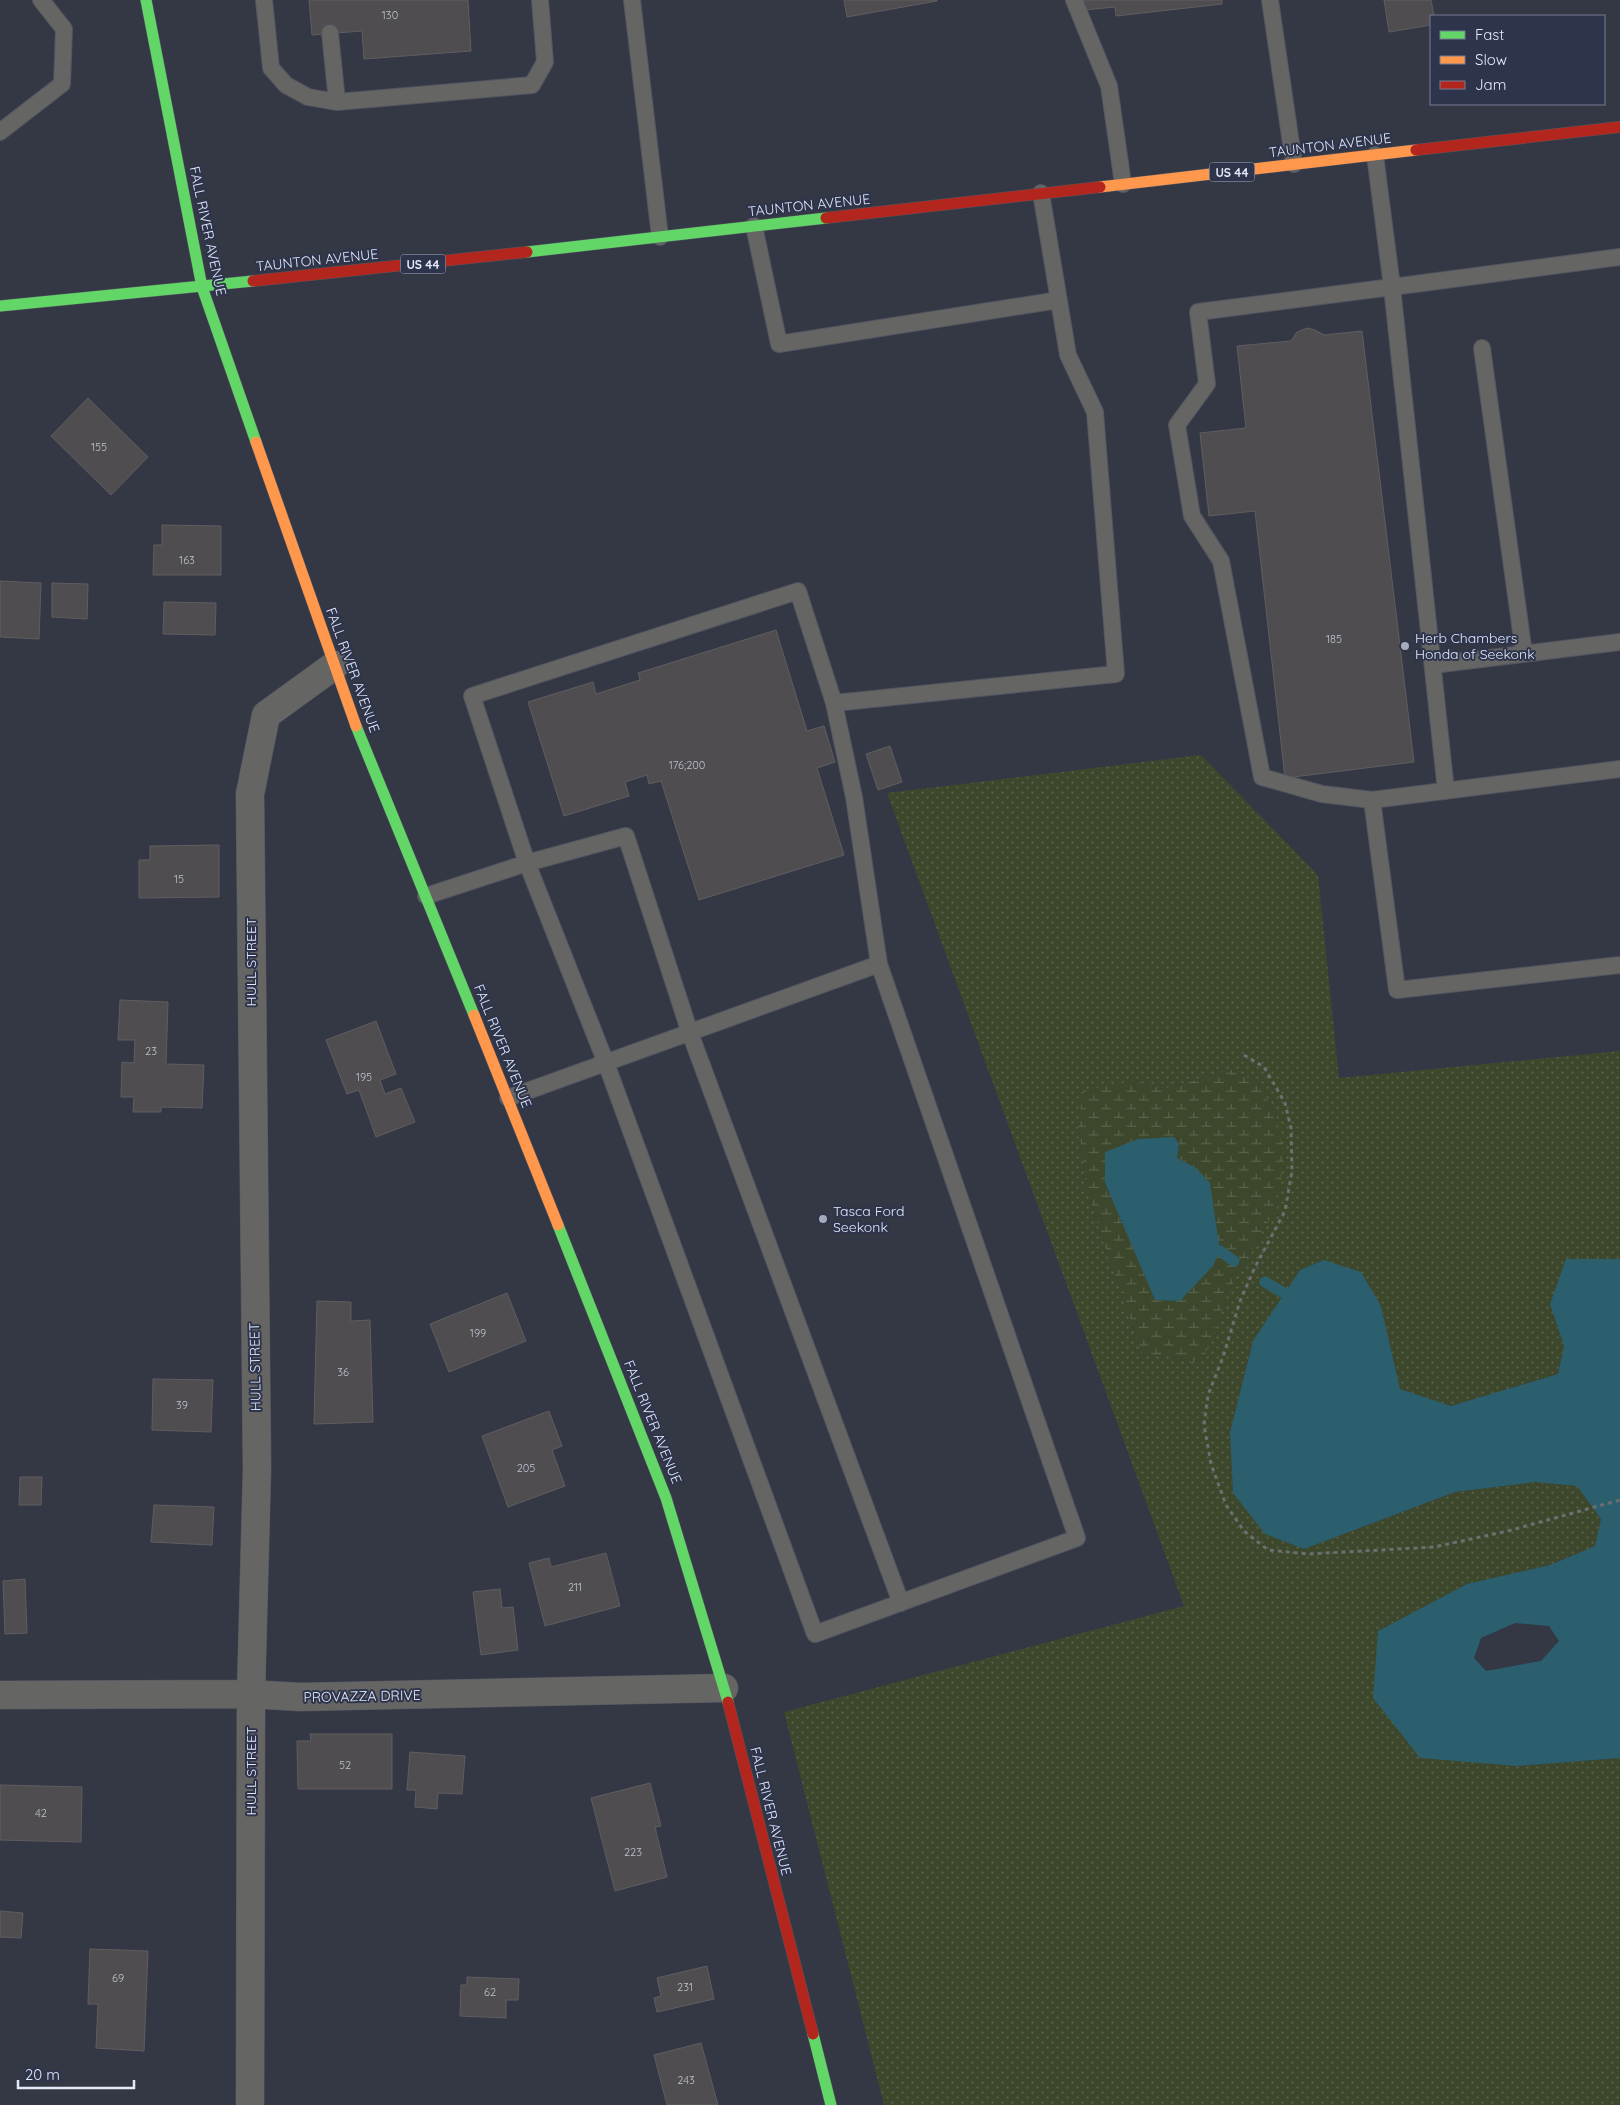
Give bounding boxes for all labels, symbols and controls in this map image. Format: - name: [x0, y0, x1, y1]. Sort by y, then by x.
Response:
- house number: 130: [382, 8, 398, 22]
- legend: [1430, 15, 1605, 105]
- text: Fast: [1475, 25, 1504, 44]
- text: Slow: [1475, 50, 1507, 69]
- text: Jam: [1475, 75, 1506, 94]
- street label: TAUNTON AVENUE: [1268, 129, 1392, 161]
- road number: US 44: [1210, 162, 1254, 182]
- street label: FALL RIVER AVENUE: [185, 165, 231, 297]
- street label: TAUNTON AVENUE: [747, 190, 871, 220]
- street label: TAUNTON AVENUE: [255, 245, 379, 275]
- road number: US 44: [400, 254, 446, 274]
- house number: 155: [91, 440, 107, 454]
- house number: 163: [179, 553, 195, 567]
- street label: FALL RIVER AVENUE: [322, 605, 384, 735]
- place label: Herb Chambers Honda of Seekonk: [1415, 629, 1535, 663]
- house number: 185: [1326, 632, 1342, 646]
- marker: Herb Chambers Honda of Seekonk: [1399, 640, 1411, 652]
- house number: 176;200: [669, 758, 705, 772]
- house number: 15: [174, 872, 184, 886]
- street label: HULL STREET: [242, 918, 260, 1006]
- street label: FALL RIVER AVENUE: [470, 982, 536, 1110]
- house number: 23: [145, 1044, 157, 1058]
- house number: 195: [356, 1070, 372, 1084]
- place label: Tasca Ford Seekonk: [833, 1202, 904, 1236]
- marker: Tasca Ford Seekonk: [817, 1213, 829, 1225]
- street label: HULL STREET: [245, 1322, 265, 1412]
- house number: 199: [470, 1326, 486, 1340]
- street label: FALL RIVER AVENUE: [620, 1358, 686, 1486]
- house number: 36: [337, 1365, 349, 1379]
- house number: 39: [176, 1398, 188, 1412]
- house number: 205: [517, 1461, 535, 1475]
- house number: 211: [568, 1580, 582, 1594]
- street label: PROVAZZA DRIVE: [303, 1686, 421, 1706]
- street label: HULL STREET: [242, 1727, 260, 1815]
- street label: FALL RIVER AVENUE: [746, 1745, 796, 1877]
- house number: 52: [339, 1758, 351, 1772]
- house number: 42: [35, 1806, 47, 1820]
- house number: 223: [624, 1845, 642, 1859]
- house number: 69: [112, 1971, 124, 1985]
- house number: 231: [677, 1980, 693, 1994]
- house number: 62: [484, 1985, 496, 1999]
- scale bar: [18, 2058, 134, 2090]
- text: 20 m: [25, 2065, 60, 2084]
- house number: 243: [677, 2073, 695, 2087]

